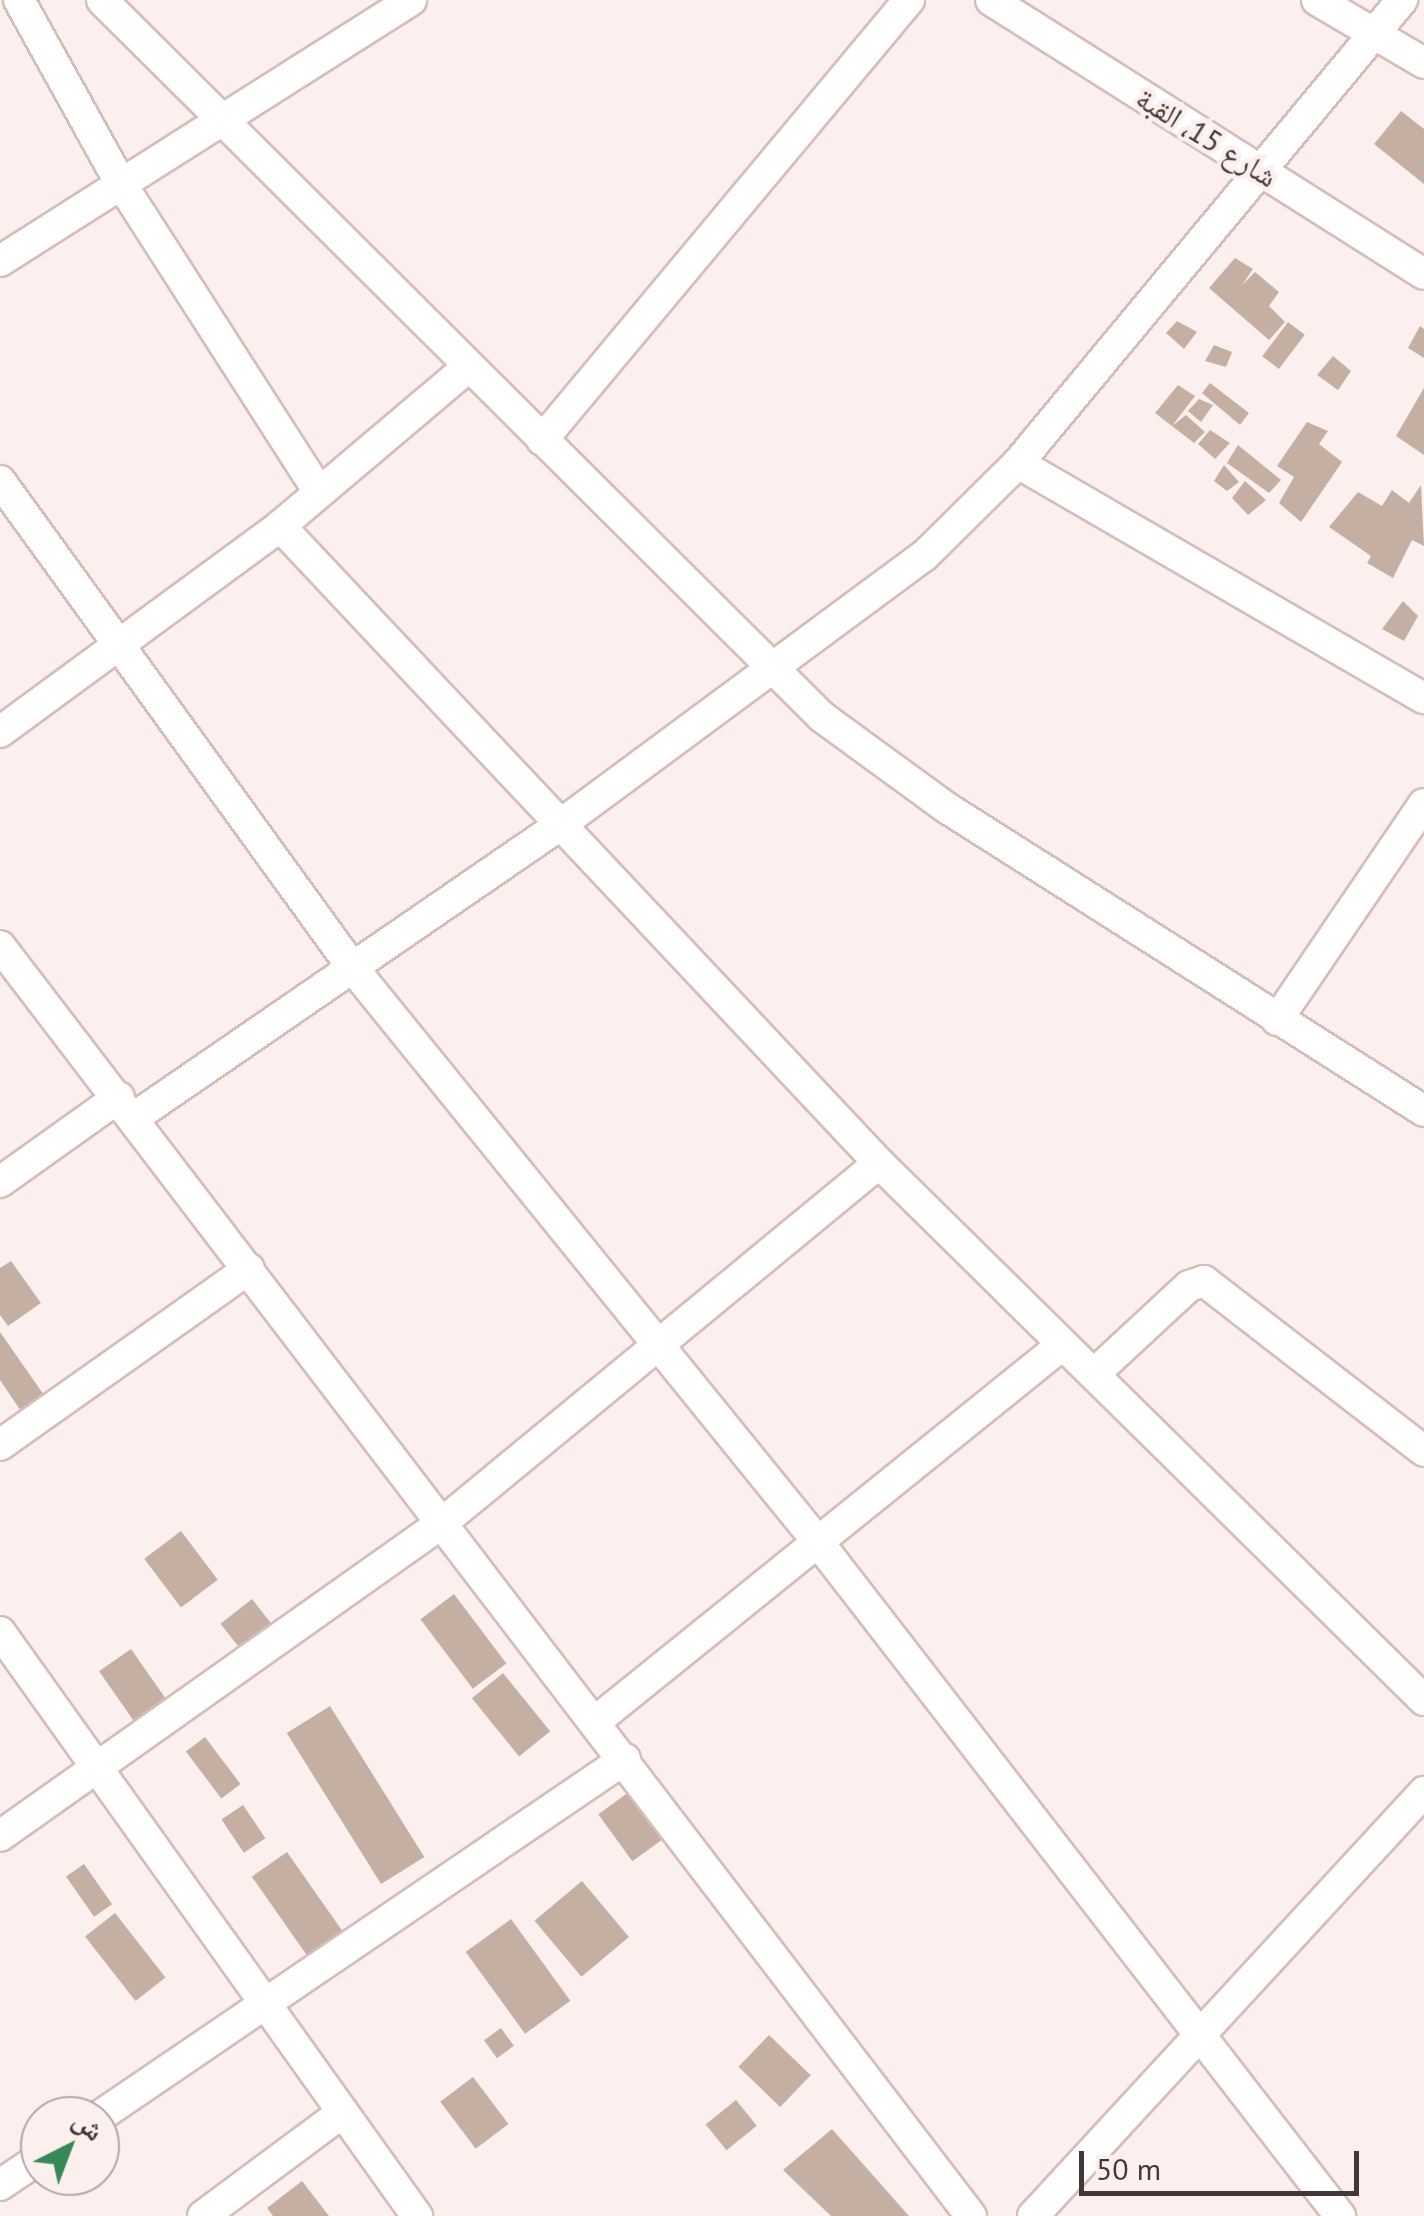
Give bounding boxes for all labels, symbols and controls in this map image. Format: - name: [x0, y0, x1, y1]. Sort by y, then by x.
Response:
- street label: شارع 15، القبة: [1130, 79, 1284, 195]
- north arrow: [20, 2096, 120, 2196]
- text: ش: [66, 2101, 112, 2149]
- scale bar: [1084, 2131, 1364, 2193]
- text: 50 m: [1096, 2149, 1161, 2188]

